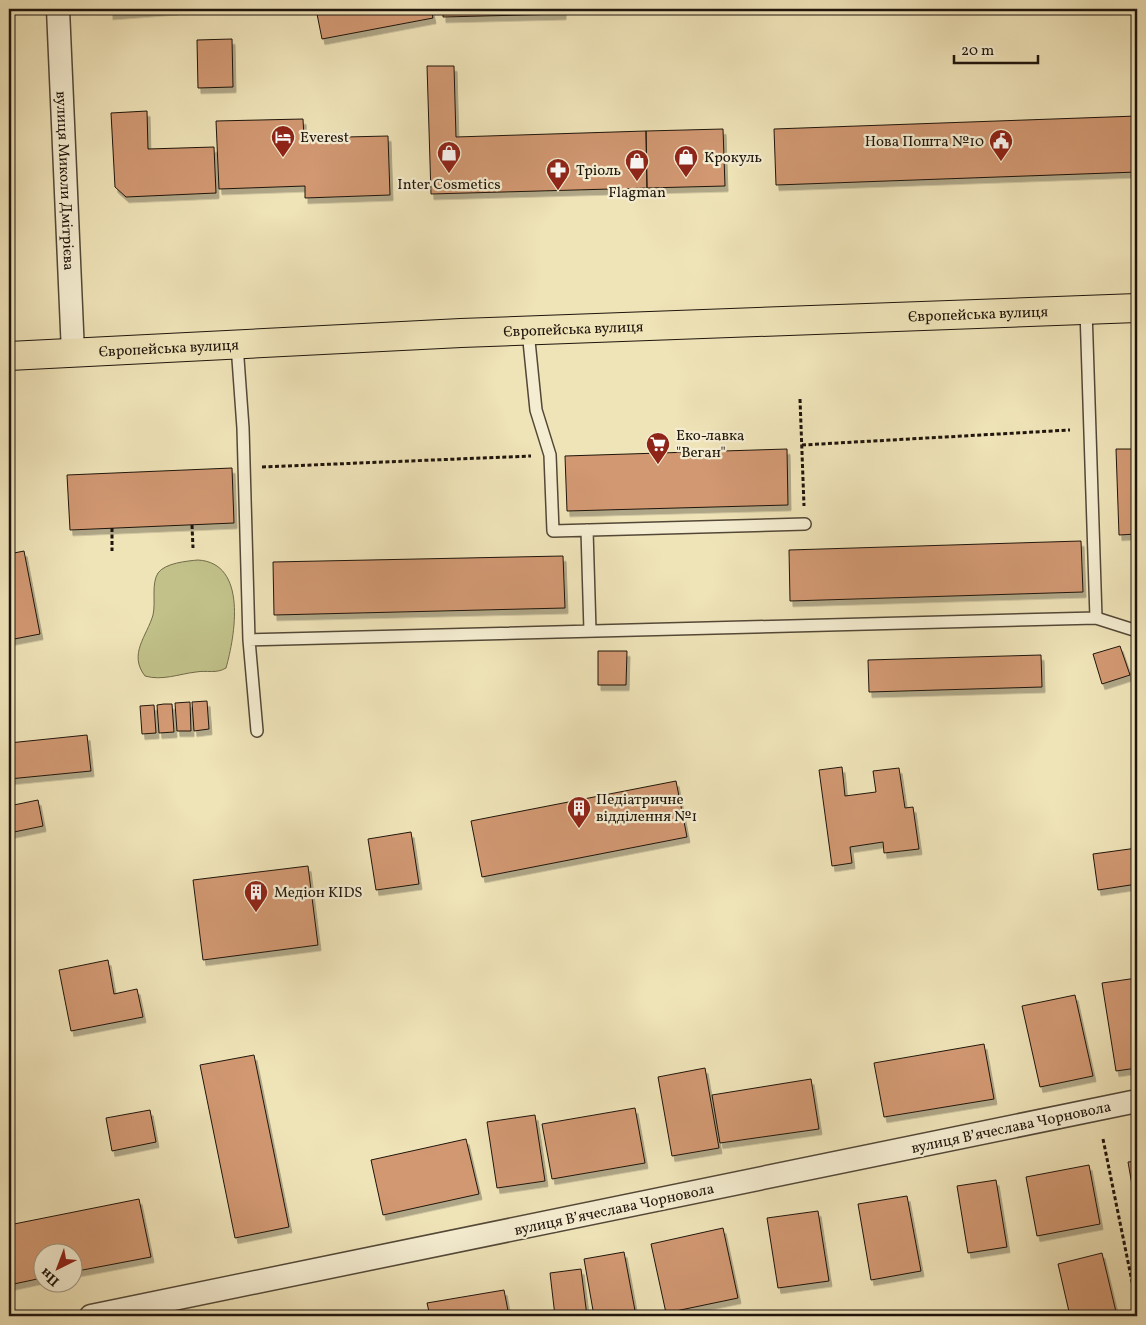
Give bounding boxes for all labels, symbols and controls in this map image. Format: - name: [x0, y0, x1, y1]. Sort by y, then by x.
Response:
- scale bar: [954, 32, 1037, 64]
- text: 20 m: [961, 41, 994, 62]
- street label: вулиця Миколи Дмітрієва: [50, 91, 78, 271]
- hotel icon: Everest: [270, 124, 296, 158]
- place label: Everest: [300, 128, 349, 149]
- public building icon: Нова Пошта №10: [988, 128, 1014, 162]
- place label: Нова Пошта №10: [865, 132, 984, 153]
- shop icon: Inter Cosmetics: [436, 140, 462, 174]
- shop icon: Крокуль: [673, 144, 699, 178]
- shop icon: Flagman: [624, 148, 650, 182]
- place label: Крокуль: [704, 148, 762, 169]
- pharmacy icon: Тріоль: [545, 157, 571, 191]
- place label: Тріоль: [576, 161, 621, 182]
- place label: Inter Cosmetics: [397, 175, 501, 196]
- place label: Flagman: [608, 183, 666, 204]
- street label: Європейська вулиця: [908, 302, 1049, 328]
- street label: Європейська вулиця: [503, 317, 644, 343]
- street label: Європейська вулиця: [98, 335, 240, 363]
- place label: Еко-лавка "Веган": [676, 426, 745, 464]
- supermarket icon: Еко-лавка "Веган": [645, 431, 671, 465]
- place label: Педіатричне відділення №1: [596, 790, 697, 828]
- building icon: Педіатричне відділення №1: [566, 795, 592, 829]
- building icon: Медіон KIDS: [243, 879, 269, 913]
- place label: Медіон KIDS: [274, 883, 363, 904]
- street label: вулиця Вʼячеслава Чорновола: [909, 1097, 1113, 1160]
- street label: вулиця Вʼячеслава Чорновола: [512, 1179, 716, 1242]
- north arrow: [32, 1242, 82, 1292]
- text: Пн: [37, 1263, 64, 1290]

